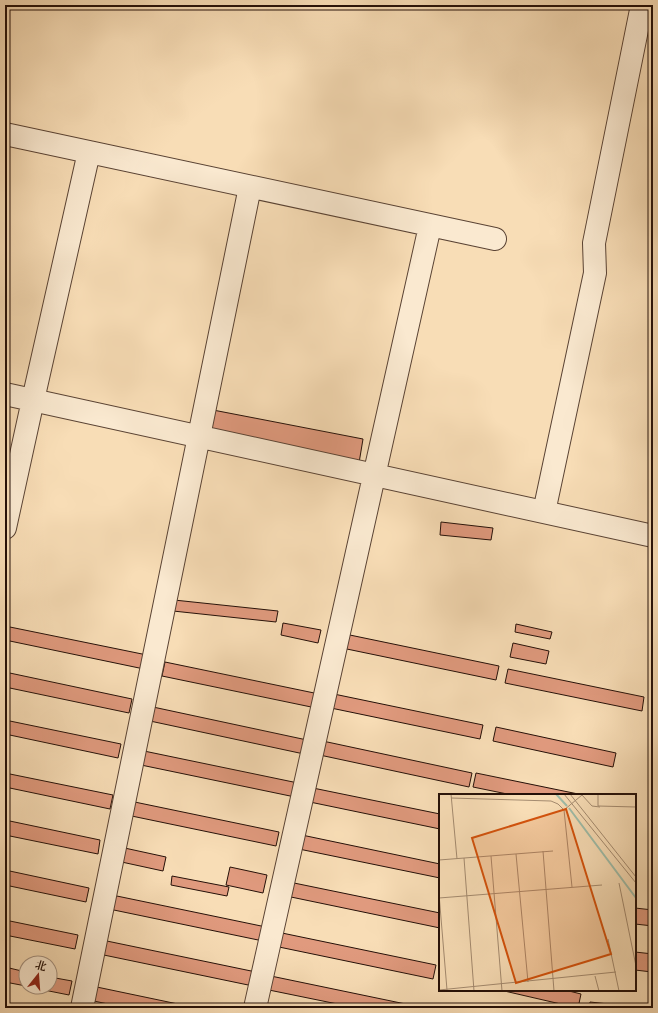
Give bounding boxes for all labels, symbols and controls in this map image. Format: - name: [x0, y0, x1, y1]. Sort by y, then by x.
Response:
- inset map: [439, 794, 636, 991]
- north arrow: [18, 955, 58, 995]
- text: 北: [33, 956, 49, 975]

